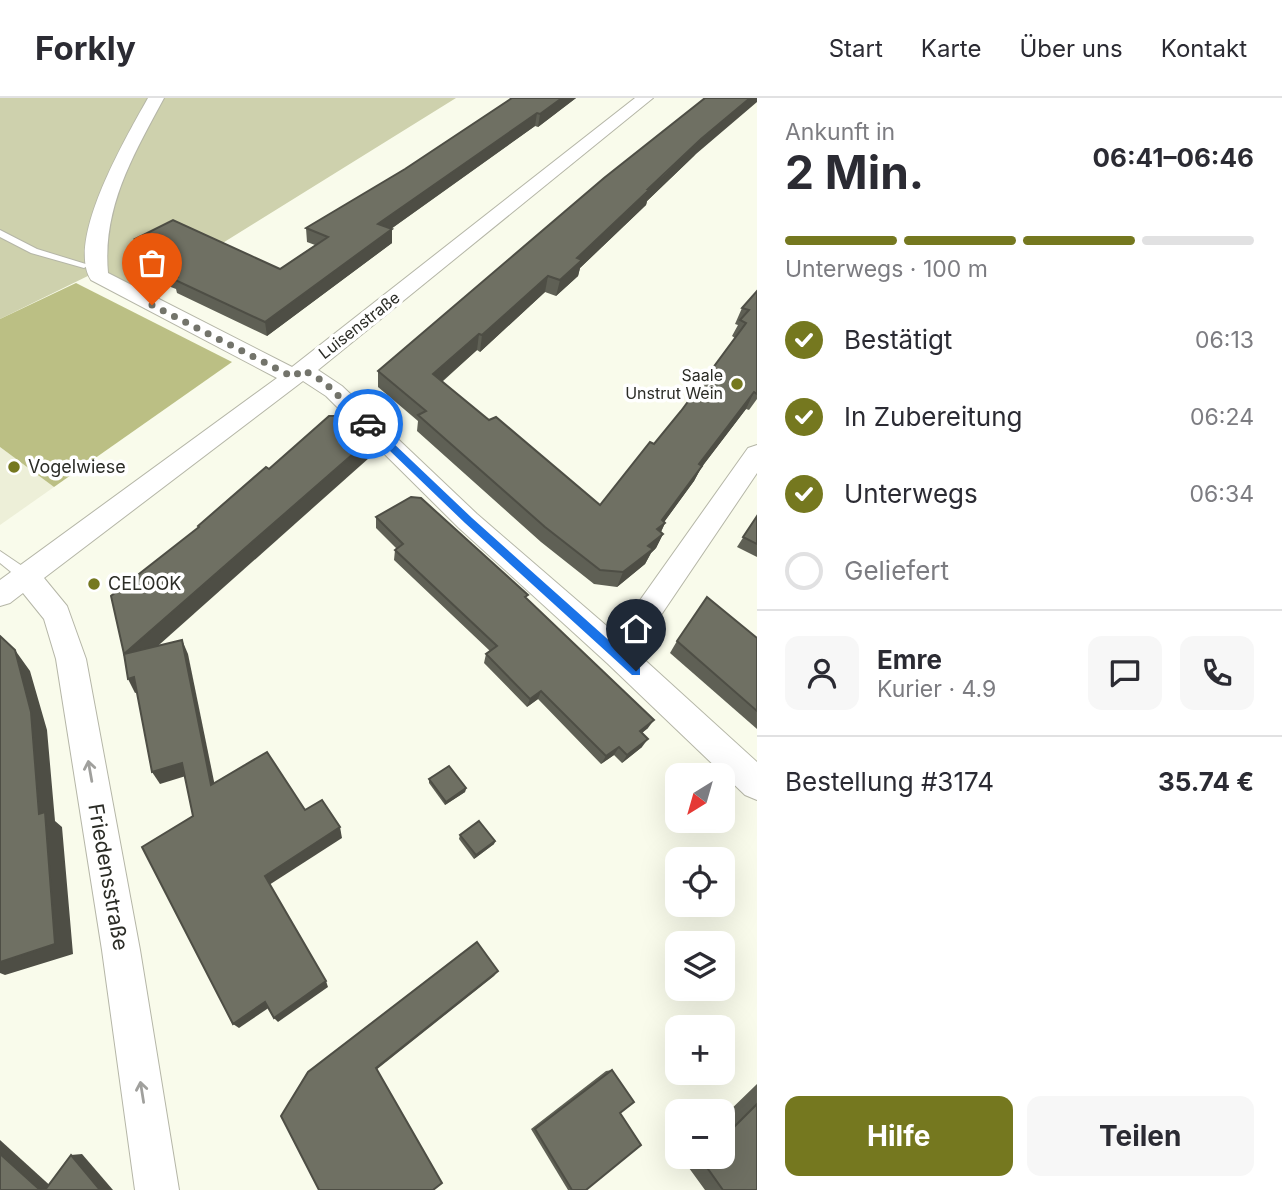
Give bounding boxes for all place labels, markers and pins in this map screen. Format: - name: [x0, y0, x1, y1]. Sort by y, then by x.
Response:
- pin: [122, 233, 182, 305]
- place label: Saale Unstrut Wein: [625, 365, 723, 403]
- marker: Saale Unstrut Wein: [729, 376, 745, 392]
- place label: Vogelwiese: [28, 456, 126, 477]
- marker: Vogelwiese: [6, 459, 22, 475]
- place label: CELOOK: [108, 573, 181, 594]
- marker: CELOOK: [86, 576, 102, 592]
- pin: [606, 599, 666, 671]

